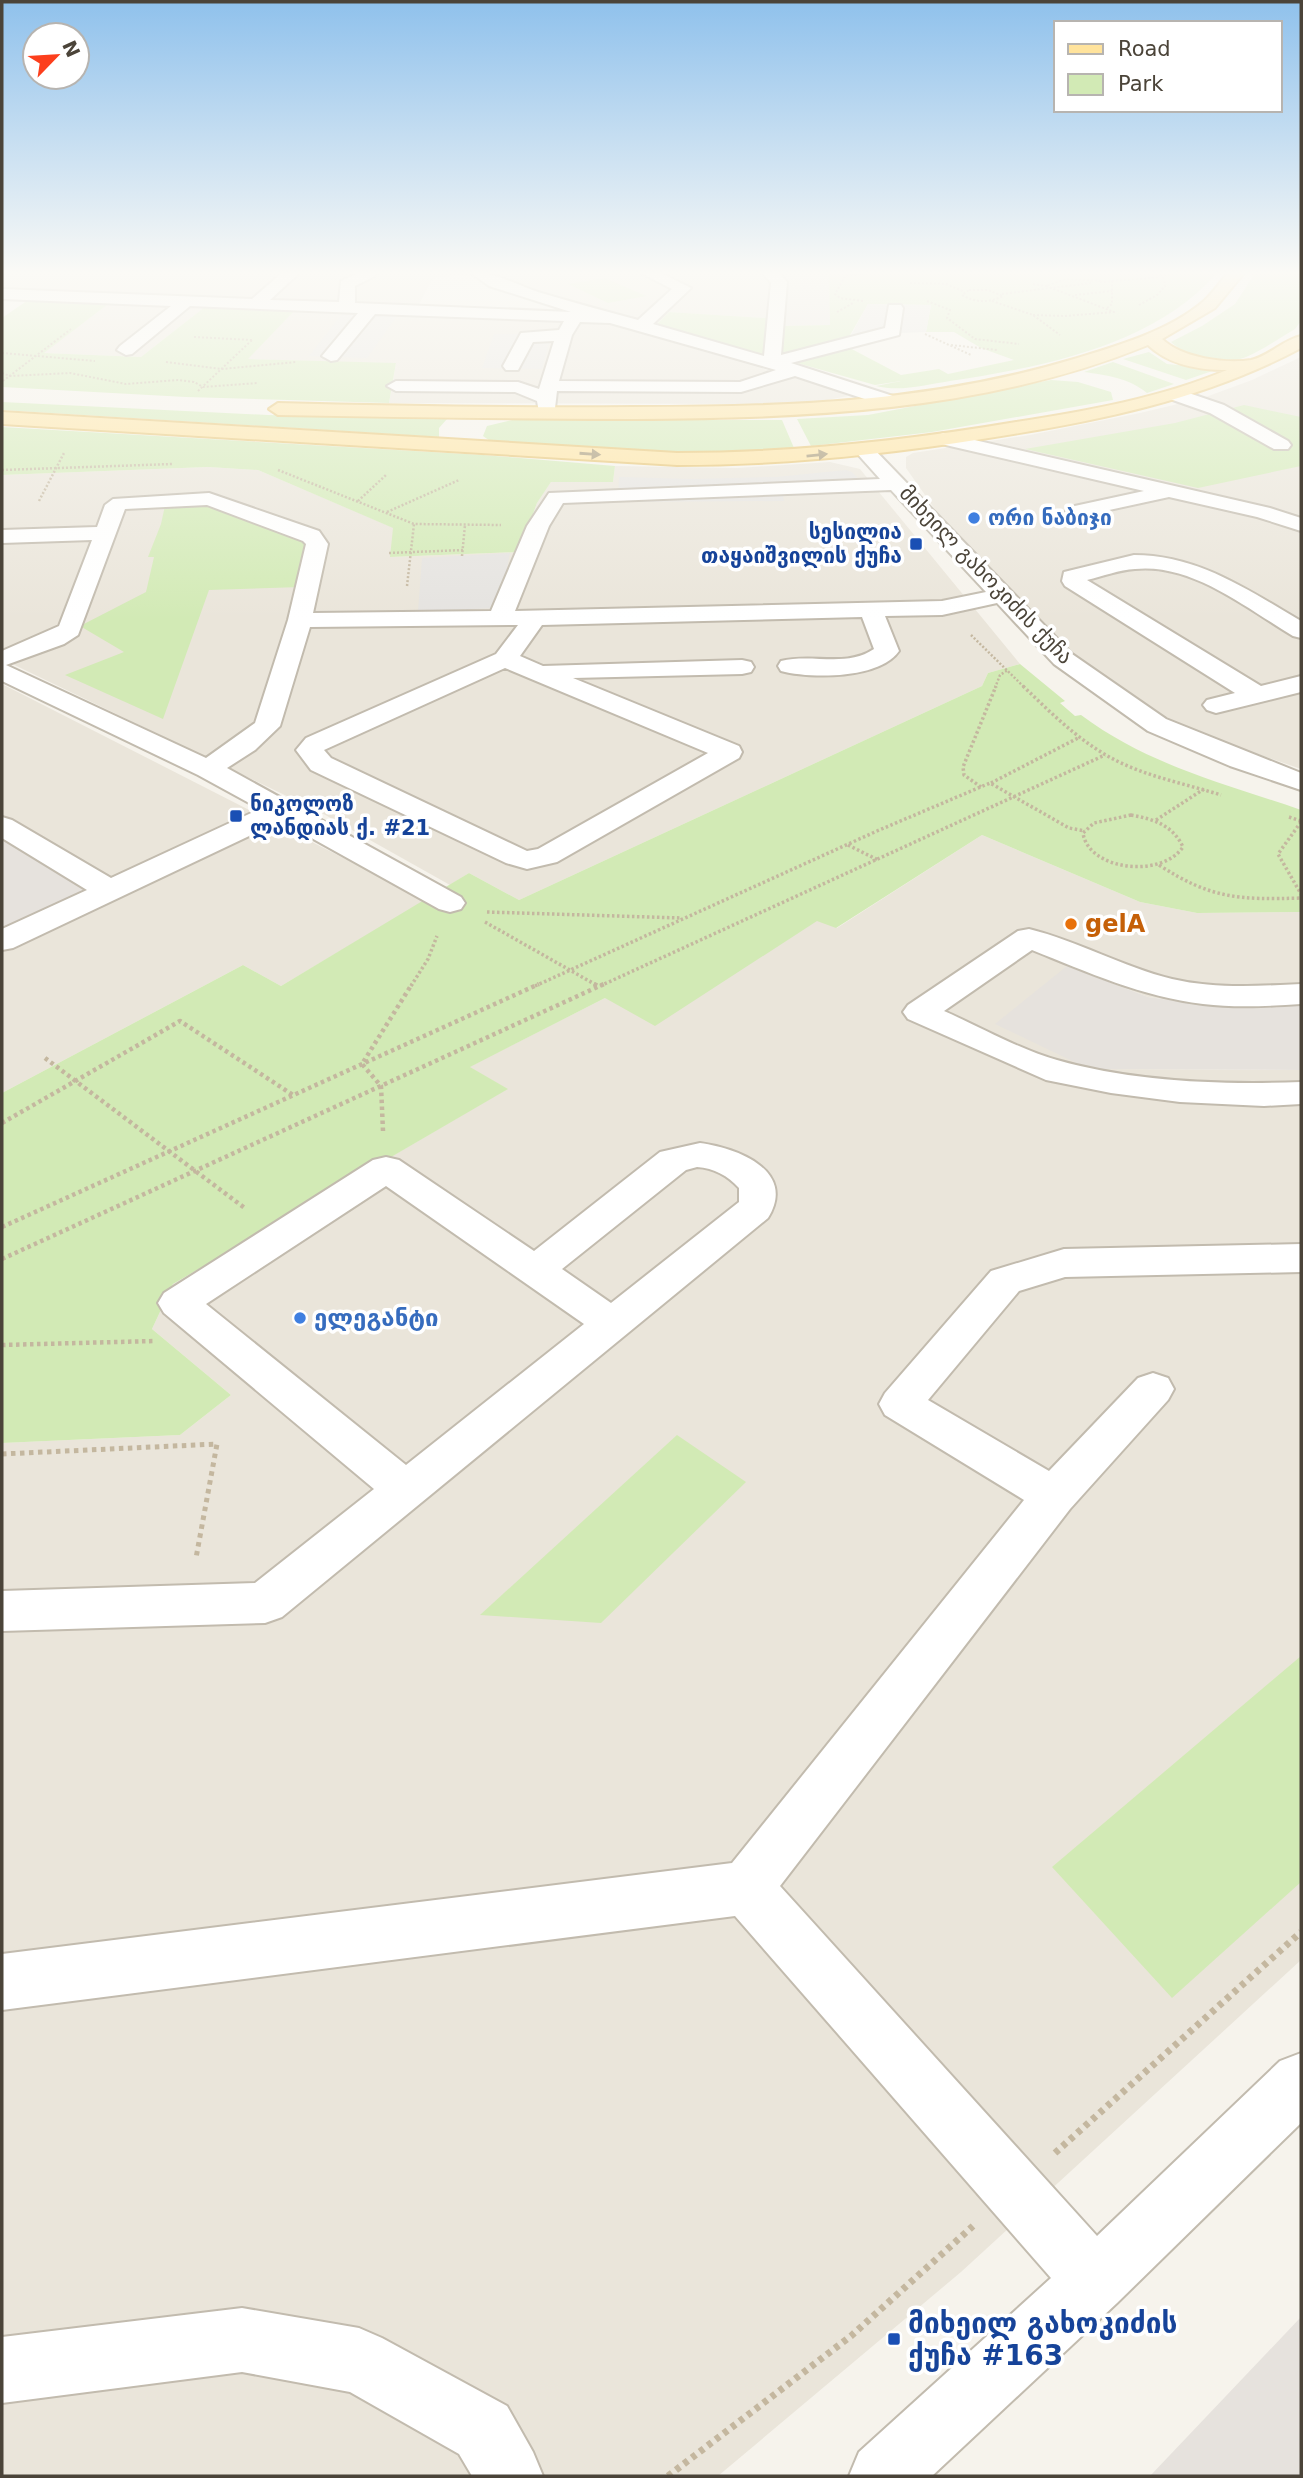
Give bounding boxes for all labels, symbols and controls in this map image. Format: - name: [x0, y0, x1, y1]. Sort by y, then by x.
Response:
- north arrow: [21, 21, 91, 91]
- legend: [1054, 21, 1282, 112]
- text: N: [58, 37, 85, 61]
- text: Road: [1118, 37, 1171, 61]
- text: Park: [1118, 72, 1164, 96]
- one-way arrow: [579, 449, 601, 460]
- one-way arrow: [806, 450, 828, 461]
- street label: მიხეილ გახოკიძის ქუჩა: [895, 481, 1077, 669]
- place label: ორი ნაბიჯი: [988, 506, 1112, 530]
- marker: ორი ნაბიჯი: [966, 510, 982, 526]
- place label: სესილია თაყაიშვილის ქუჩა: [701, 520, 902, 568]
- marker: სესილია თაყაიშვილის ქუჩა: [908, 536, 924, 552]
- place label: ნიკოლოზ ლანდიას ქ. #21: [250, 792, 430, 840]
- marker: ნიკოლოზ ლანდიას ქ. #21: [228, 808, 244, 824]
- place label: gelA: [1085, 910, 1146, 938]
- marker: gelA: [1063, 916, 1079, 932]
- place label: ელეგანტი: [314, 1304, 439, 1332]
- marker: ელეგანტი: [292, 1310, 308, 1326]
- place label: მიხეილ გახოკიძის ქუჩა #163: [908, 2307, 1177, 2372]
- marker: მიხეილ გახოკიძის ქუჩა #163: [886, 2331, 902, 2347]

